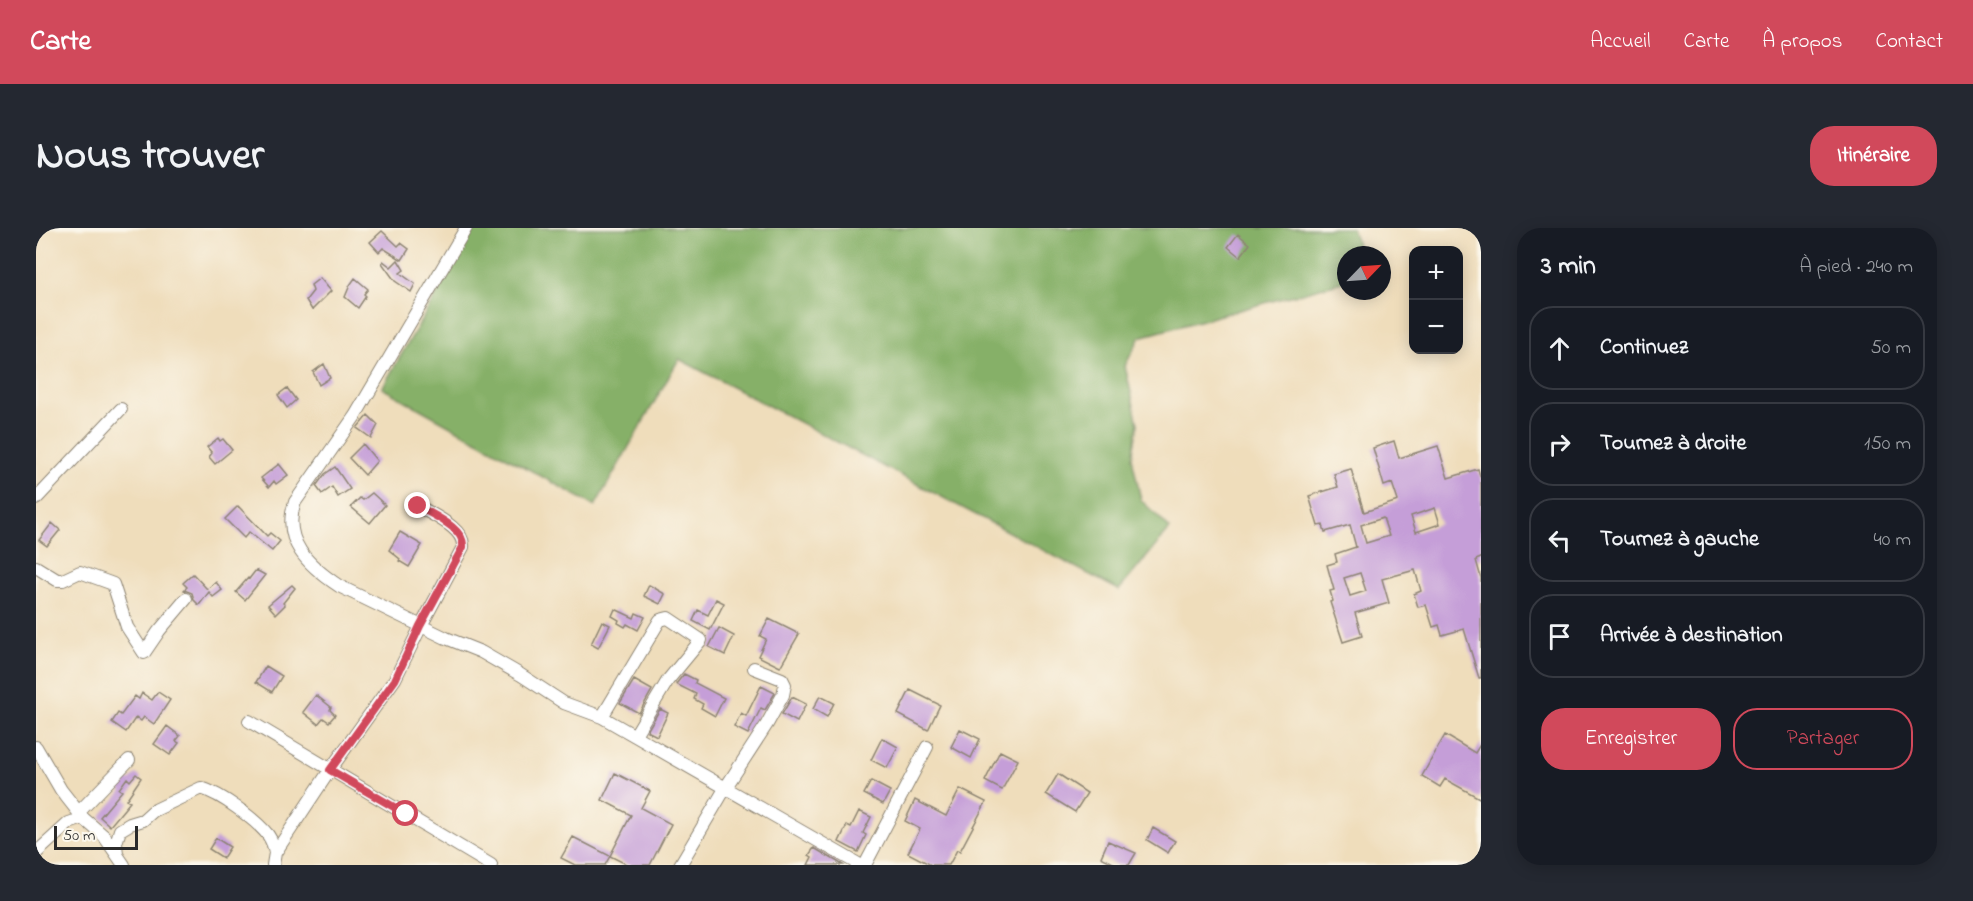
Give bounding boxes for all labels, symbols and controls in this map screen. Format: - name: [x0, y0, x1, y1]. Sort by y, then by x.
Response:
- text: Carte: [30, 22, 91, 63]
- text: Accueil: [1590, 27, 1651, 57]
- text: Carte: [1684, 27, 1729, 57]
- text: À propos: [1762, 27, 1842, 57]
- text: Contact: [1875, 27, 1943, 57]
- text: Nous trouver: [36, 126, 264, 187]
- button: Itinéraire: [1810, 126, 1937, 186]
- north arrow: [1337, 246, 1391, 300]
- map controls: [1409, 246, 1463, 354]
- button: +: [1409, 246, 1463, 300]
- text: 3 min: [1541, 248, 1596, 286]
- text: À pied · 240 m: [1799, 253, 1913, 282]
- button: −: [1409, 300, 1463, 354]
- icon: ahead: [1543, 332, 1576, 365]
- text: Continuez: [1600, 332, 1688, 364]
- text: 50 m: [1870, 334, 1911, 363]
- icon: right: [1543, 428, 1576, 461]
- text: Tournez à droite: [1600, 428, 1746, 460]
- text: 150 m: [1864, 430, 1911, 459]
- route end: [404, 492, 430, 518]
- icon: left: [1543, 524, 1576, 557]
- text: Tournez à gauche: [1600, 524, 1759, 556]
- text: 40 m: [1874, 526, 1911, 555]
- icon: arrive: [1543, 620, 1576, 653]
- text: Arrivée à destination: [1600, 620, 1783, 652]
- button: Enregistrer: [1541, 708, 1721, 770]
- button: Partager: [1733, 708, 1913, 770]
- route start: [392, 800, 418, 826]
- scale bar: [54, 823, 138, 850]
- text: 50 m: [63, 824, 95, 848]

